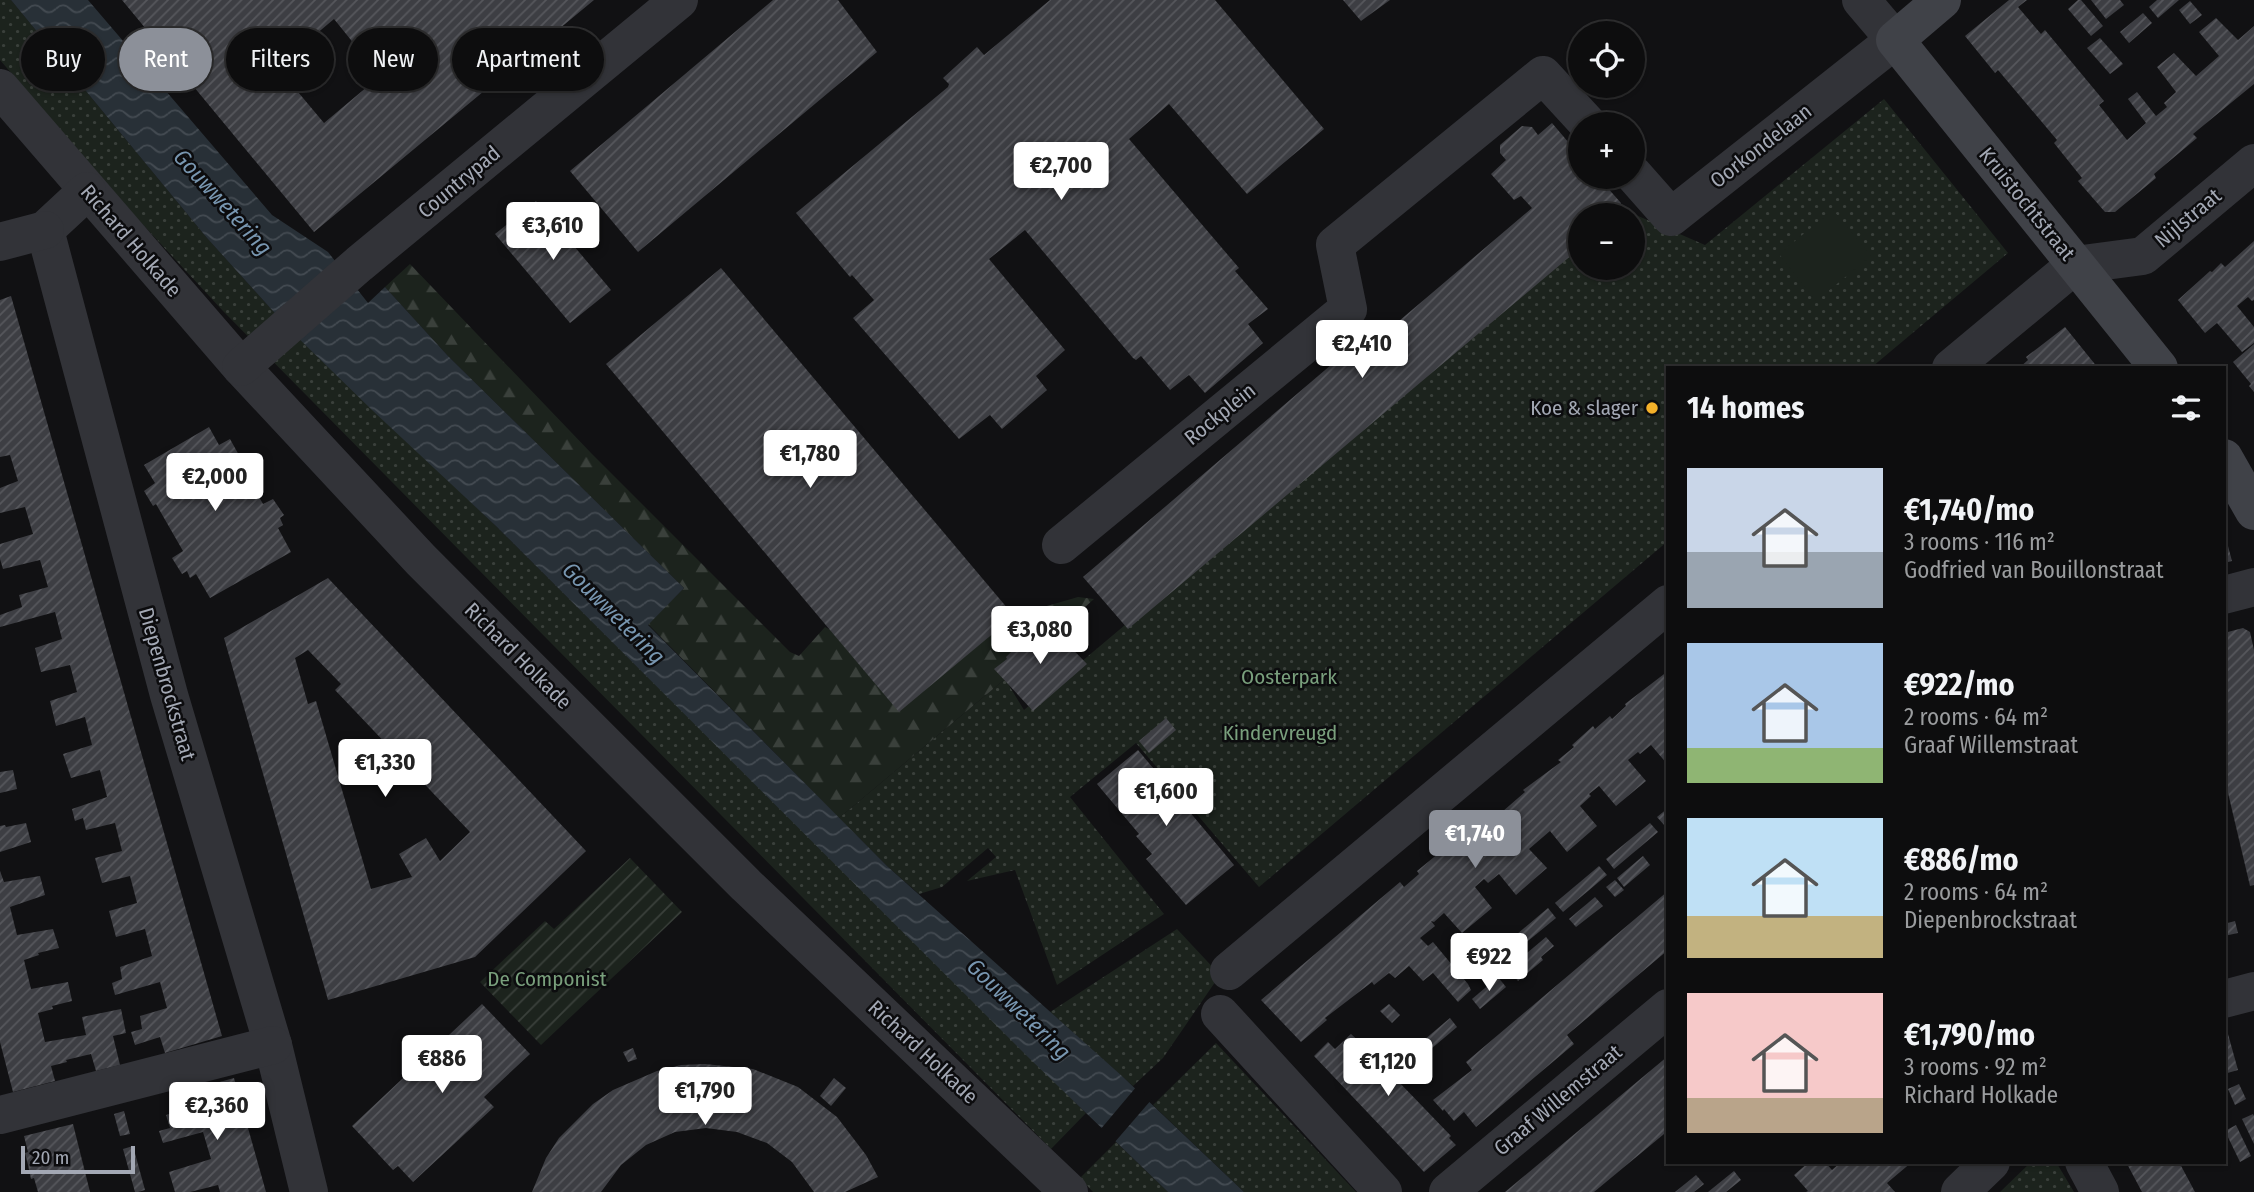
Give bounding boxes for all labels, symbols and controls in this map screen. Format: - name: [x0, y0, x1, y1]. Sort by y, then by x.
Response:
- map controls: [1568, 21, 1645, 280]
- button: locate: [1568, 21, 1645, 98]
- chip: Buy: [21, 28, 105, 91]
- chip: Rent: [119, 28, 212, 91]
- chip: Filters: [226, 28, 334, 91]
- chip: New: [348, 28, 438, 91]
- chip: Apartment: [452, 28, 604, 91]
- street label: Oorkondelaan: [1705, 98, 1817, 194]
- button: +: [1568, 112, 1645, 189]
- street label: Countrypad: [413, 140, 505, 224]
- pin: €2,700: [1004, 142, 1118, 202]
- street label: Kruistochtstraat: [1973, 142, 2081, 266]
- water label: Gouwwetering: [168, 143, 278, 261]
- text: €2,700: [1030, 151, 1092, 179]
- street label: Richard Holkade: [75, 179, 187, 303]
- street label: Nijlstraat: [2149, 183, 2227, 253]
- pin: €3,610: [496, 202, 610, 262]
- button: −: [1568, 203, 1645, 280]
- text: €3,610: [522, 211, 584, 239]
- pin: €2,410: [1305, 320, 1419, 380]
- text: €2,410: [1332, 329, 1392, 357]
- street label: Rockplein: [1179, 377, 1261, 451]
- icon: filters: [2167, 389, 2205, 427]
- text: 14 homes: [1687, 390, 1804, 426]
- place label: Koe & slager: [1530, 395, 1639, 421]
- marker: Koe & slager: [1644, 400, 1660, 416]
- pin: €1,780: [753, 430, 867, 490]
- text: €1,780: [780, 439, 840, 467]
- pin: €2,000: [158, 454, 272, 513]
- text: €2,000: [182, 462, 248, 490]
- text: €1,740/mo: [1904, 492, 2034, 528]
- icon: home: [1743, 496, 1827, 580]
- text: 3 rooms · 116 m²: [1904, 528, 2055, 556]
- water label: Gouwwetering: [557, 556, 671, 670]
- text: Godfried van Bouillonstraat: [1904, 556, 2164, 584]
- street label: Richard Holkade: [459, 597, 577, 715]
- street label: Diepenbrockstraat: [133, 604, 201, 764]
- pin: €3,080: [983, 606, 1097, 666]
- text: €3,080: [1007, 615, 1073, 643]
- park label: Oosterpark: [1241, 664, 1337, 690]
- text: €922/mo: [1904, 667, 2015, 703]
- icon: home: [1743, 671, 1827, 755]
- text: 2 rooms · 64 m²: [1904, 703, 2048, 731]
- park label: Kindervreugd: [1223, 720, 1337, 746]
- text: Graaf Willemstraat: [1904, 731, 2078, 759]
- pin: €1,330: [328, 740, 442, 799]
- text: €1,330: [354, 748, 416, 776]
- pin: €1,600: [1109, 768, 1223, 828]
- text: €1,600: [1134, 777, 1198, 805]
- pin: €1,740: [1418, 810, 1532, 870]
- text: €1,740: [1445, 819, 1505, 847]
- text: €886/mo: [1904, 842, 2018, 878]
- icon: home: [1743, 846, 1827, 930]
- text: 2 rooms · 64 m²: [1904, 878, 2048, 906]
- text: Diepenbrockstraat: [1904, 906, 2077, 934]
- pin: €922: [1448, 934, 1530, 993]
- text: €922: [1467, 942, 1511, 970]
- water label: Gouwwetering: [961, 953, 1077, 1065]
- park label: De Componist: [487, 966, 607, 992]
- street label: Richard Holkade: [863, 995, 983, 1109]
- text: €1,790/mo: [1904, 1017, 2035, 1053]
- icon: home: [1743, 1021, 1827, 1105]
- pin: €886: [401, 1036, 483, 1095]
- pin: €1,120: [1331, 1038, 1445, 1098]
- street label: Graaf Willemstraat: [1489, 1039, 1627, 1161]
- text: €886: [418, 1044, 466, 1072]
- text: €1,120: [1359, 1047, 1417, 1075]
- text: 3 rooms · 92 m²: [1904, 1053, 2047, 1081]
- pin: €1,790: [648, 1068, 762, 1127]
- text: €1,790: [675, 1076, 735, 1104]
- text: Richard Holkade: [1904, 1081, 2058, 1109]
- pin: €2,360: [160, 1082, 274, 1142]
- text: €2,360: [185, 1091, 249, 1119]
- scale bar: [21, 1143, 135, 1175]
- text: 20 m: [32, 1146, 69, 1169]

